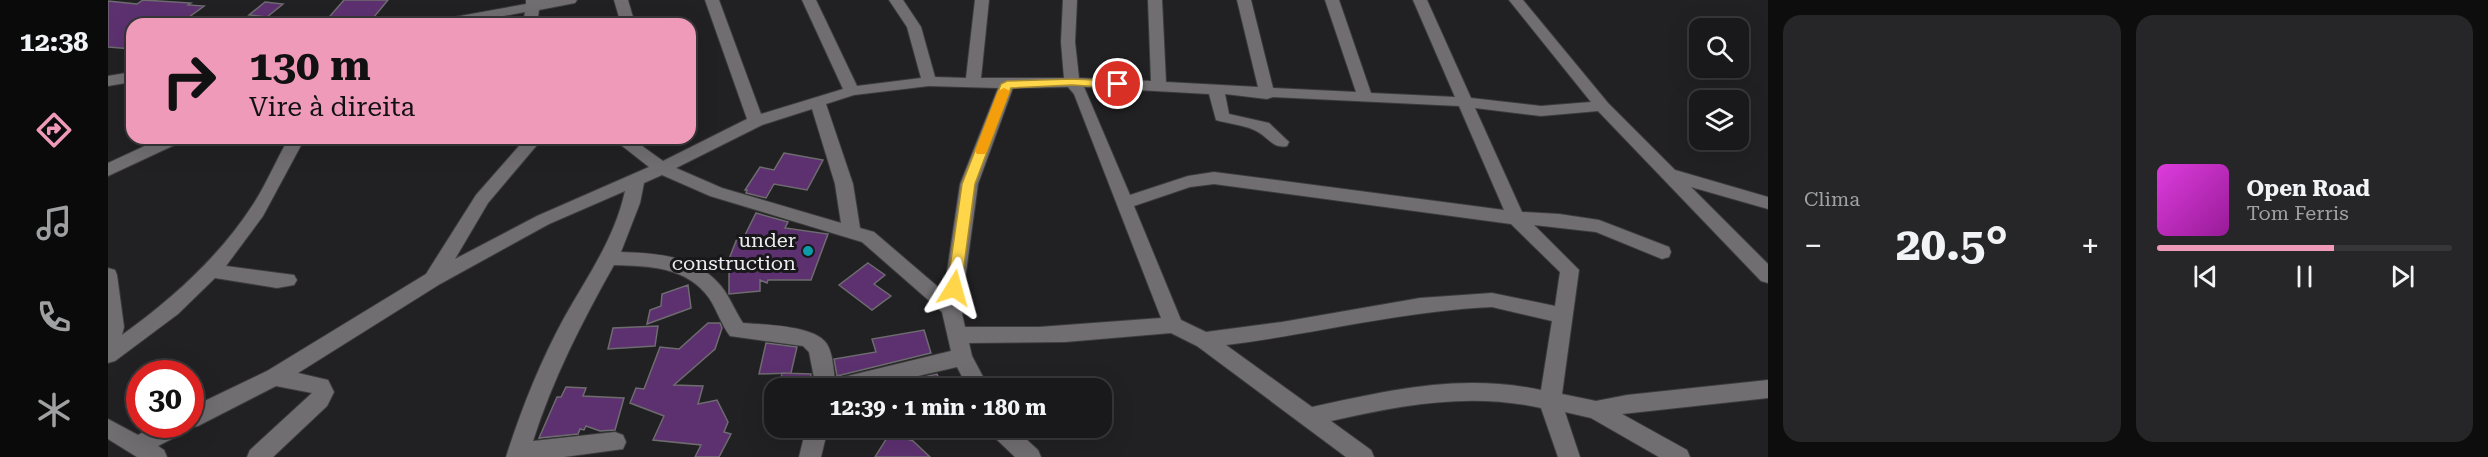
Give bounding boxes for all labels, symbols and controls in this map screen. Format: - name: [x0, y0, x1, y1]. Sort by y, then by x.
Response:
- map controls: [1689, 18, 1749, 150]
- button: search: [1689, 18, 1749, 78]
- text: 12:38: [20, 26, 88, 58]
- text: 130 m: [249, 41, 371, 90]
- icon: right: [150, 42, 228, 120]
- pin: [1092, 58, 1143, 109]
- icon: arrive: [1101, 67, 1134, 100]
- button: layers: [1689, 90, 1749, 150]
- text: Vire à direita: [249, 91, 415, 123]
- icon: directions: [33, 109, 75, 151]
- text: Open Road: [2247, 176, 2370, 201]
- text: Clima: [1804, 187, 1860, 211]
- text: Tom Ferris: [2247, 201, 2349, 225]
- icon: music: [33, 202, 75, 244]
- text: 20.5°: [1896, 218, 2008, 271]
- text: −: [1804, 226, 1822, 265]
- text: +: [2081, 226, 2099, 265]
- place label: under construction: [672, 228, 796, 275]
- marker: under construction: [801, 244, 815, 258]
- position arrow: [922, 256, 986, 320]
- icon: previous: [2189, 260, 2222, 293]
- icon: pause: [2288, 260, 2321, 293]
- icon: next: [2386, 260, 2419, 293]
- icon: phone: [33, 296, 75, 338]
- speed limit sign: 30: [126, 360, 204, 438]
- icon: climate: [33, 389, 75, 431]
- text: 12:39 · 1 min · 180 m: [829, 395, 1047, 420]

